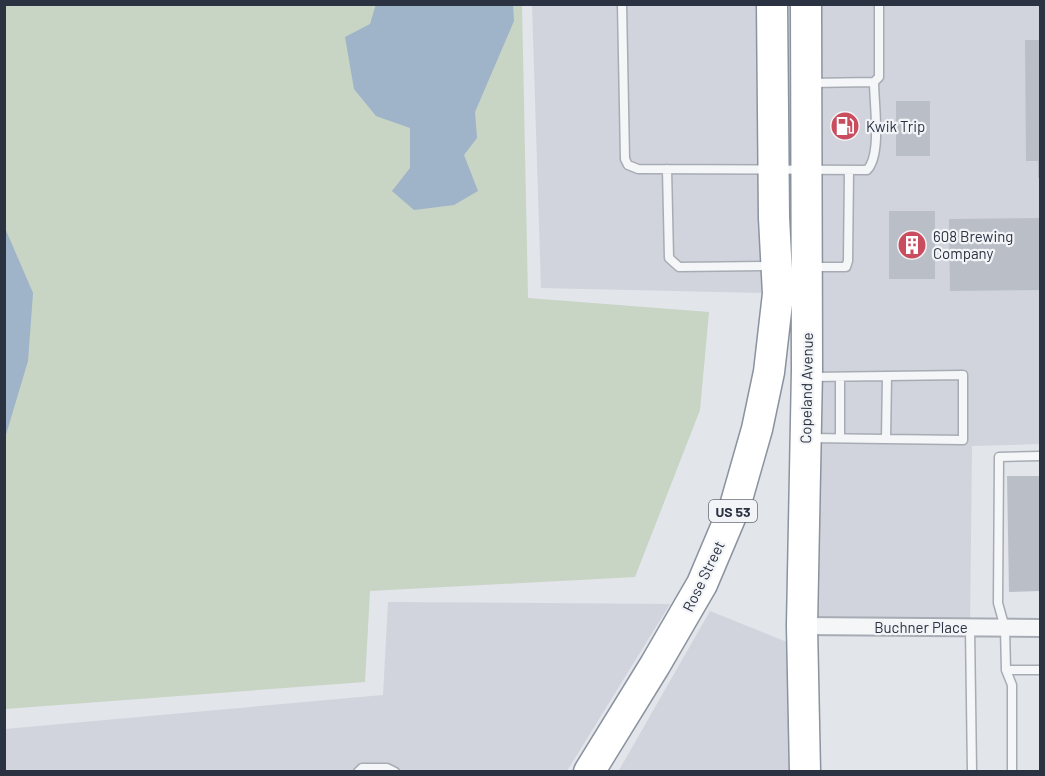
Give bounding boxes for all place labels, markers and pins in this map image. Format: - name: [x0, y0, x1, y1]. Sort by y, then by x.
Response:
- fuel station icon: Kwik Trip: [829, 110, 861, 142]
- place label: Kwik Trip: [866, 117, 925, 135]
- place label: 608 Brewing Company: [933, 227, 1013, 262]
- building icon: 608 Brewing Company: [896, 229, 928, 261]

